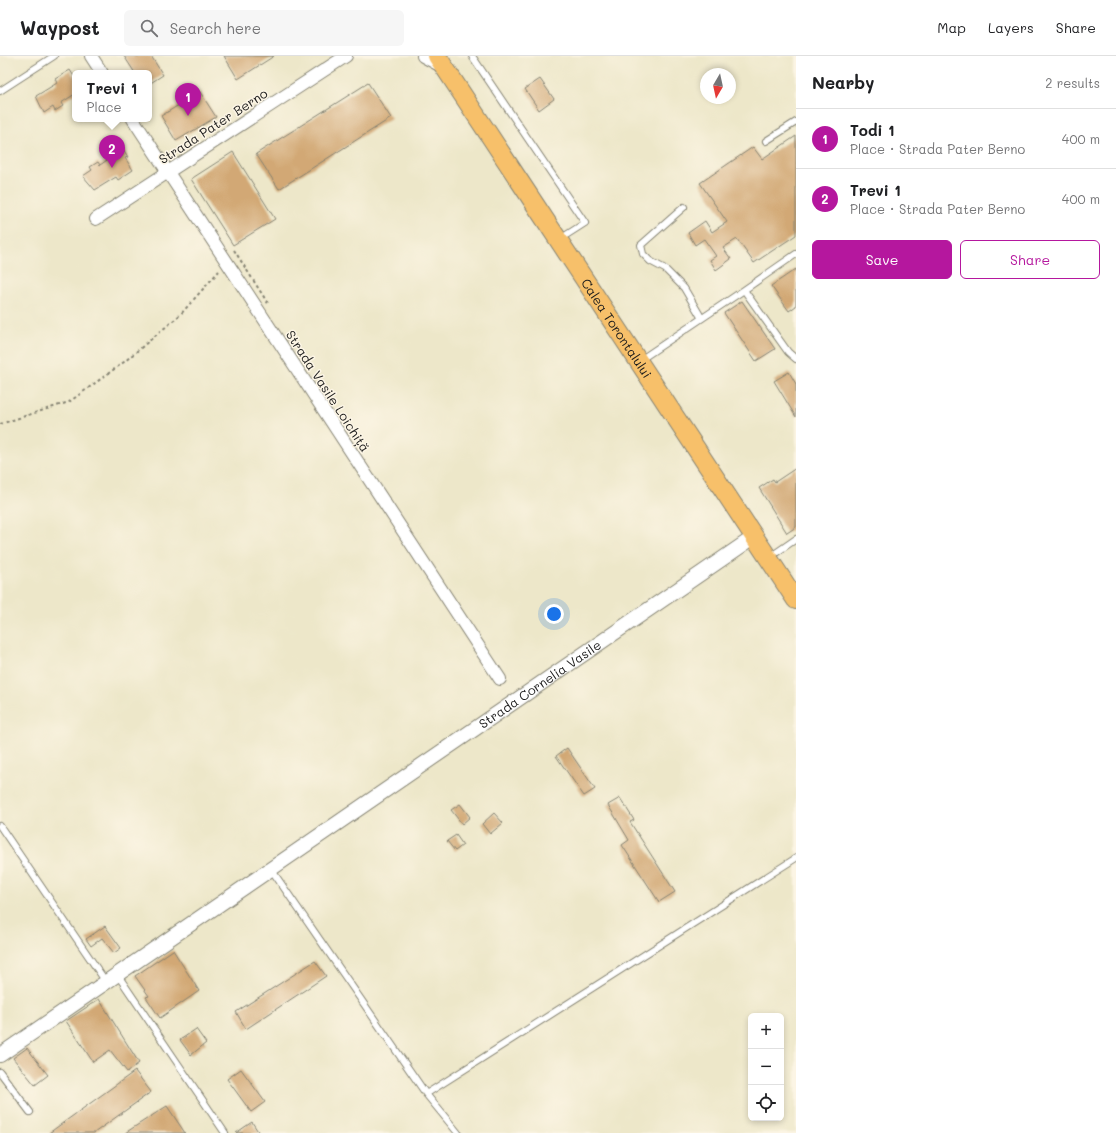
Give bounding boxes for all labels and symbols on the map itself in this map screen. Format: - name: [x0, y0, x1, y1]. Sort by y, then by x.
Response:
- north arrow: [700, 68, 736, 104]
- pin: 1: [175, 83, 201, 116]
- street label: Strada Pater Berno: [155, 84, 271, 167]
- pin: 2: [99, 135, 125, 168]
- street label: Calea Torontalului: [578, 275, 656, 381]
- street label: Strada Vasile Loichiță: [282, 327, 374, 455]
- your location: [544, 604, 564, 624]
- street label: Strada Cornelia Vasile: [475, 636, 604, 732]

